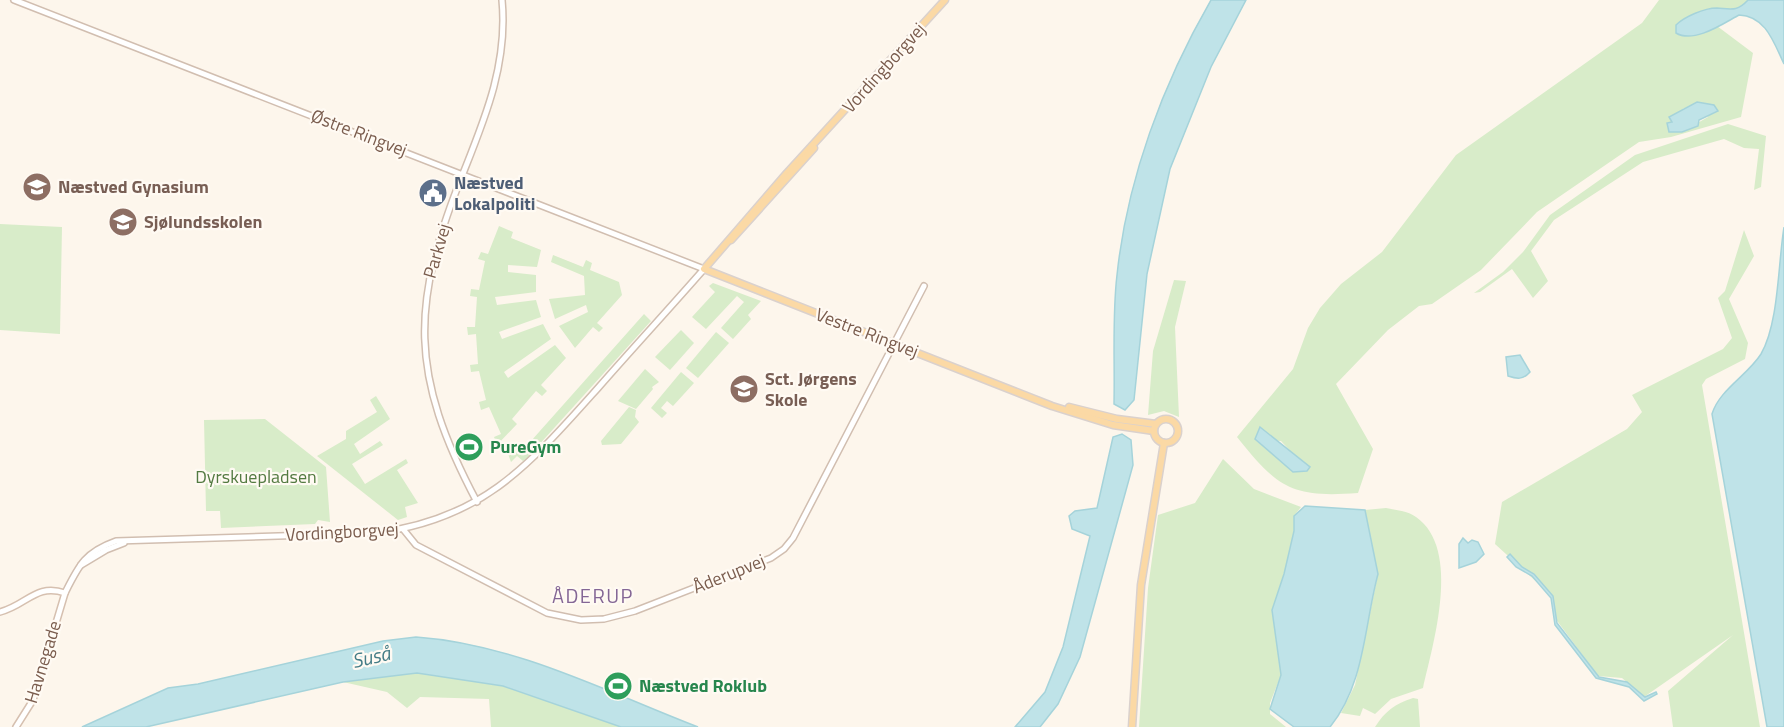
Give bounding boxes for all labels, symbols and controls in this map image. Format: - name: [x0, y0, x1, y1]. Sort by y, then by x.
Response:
- street label: Vordingborgvej: [836, 16, 932, 119]
- street label: Østre Ringvej: [307, 102, 411, 163]
- place label: Næstved Lokalpoliti: [454, 169, 535, 217]
- school or university icon: Næstved Gynasium: [21, 171, 53, 203]
- place label: Næstved Gynasium: [58, 173, 209, 200]
- public building icon: Næstved Lokalpoliti: [417, 177, 449, 209]
- school or university icon: Sjølundsskolen: [107, 206, 139, 238]
- place label: Sjølundsskolen: [144, 208, 262, 235]
- street label: Parkvej: [416, 220, 457, 281]
- street label: Vestre Ringvej: [812, 301, 923, 365]
- place label: Sct. Jørgens Skole: [765, 365, 857, 413]
- school or university icon: Sct. Jørgens Skole: [728, 373, 760, 405]
- sports icon: PureGym: [453, 431, 485, 463]
- place label: PureGym: [490, 433, 561, 460]
- park label: Dyrskuepladsen: [195, 463, 317, 490]
- street label: Vordingborgvej: [285, 515, 399, 548]
- street label: Åderupvej: [689, 547, 769, 600]
- district label: ÅDERUP: [552, 580, 634, 611]
- street label: Havnegade: [17, 617, 68, 707]
- water label: Suså: [349, 637, 394, 676]
- sports icon: Næstved Roklub: [602, 670, 634, 702]
- place label: Næstved Roklub: [639, 672, 767, 699]

